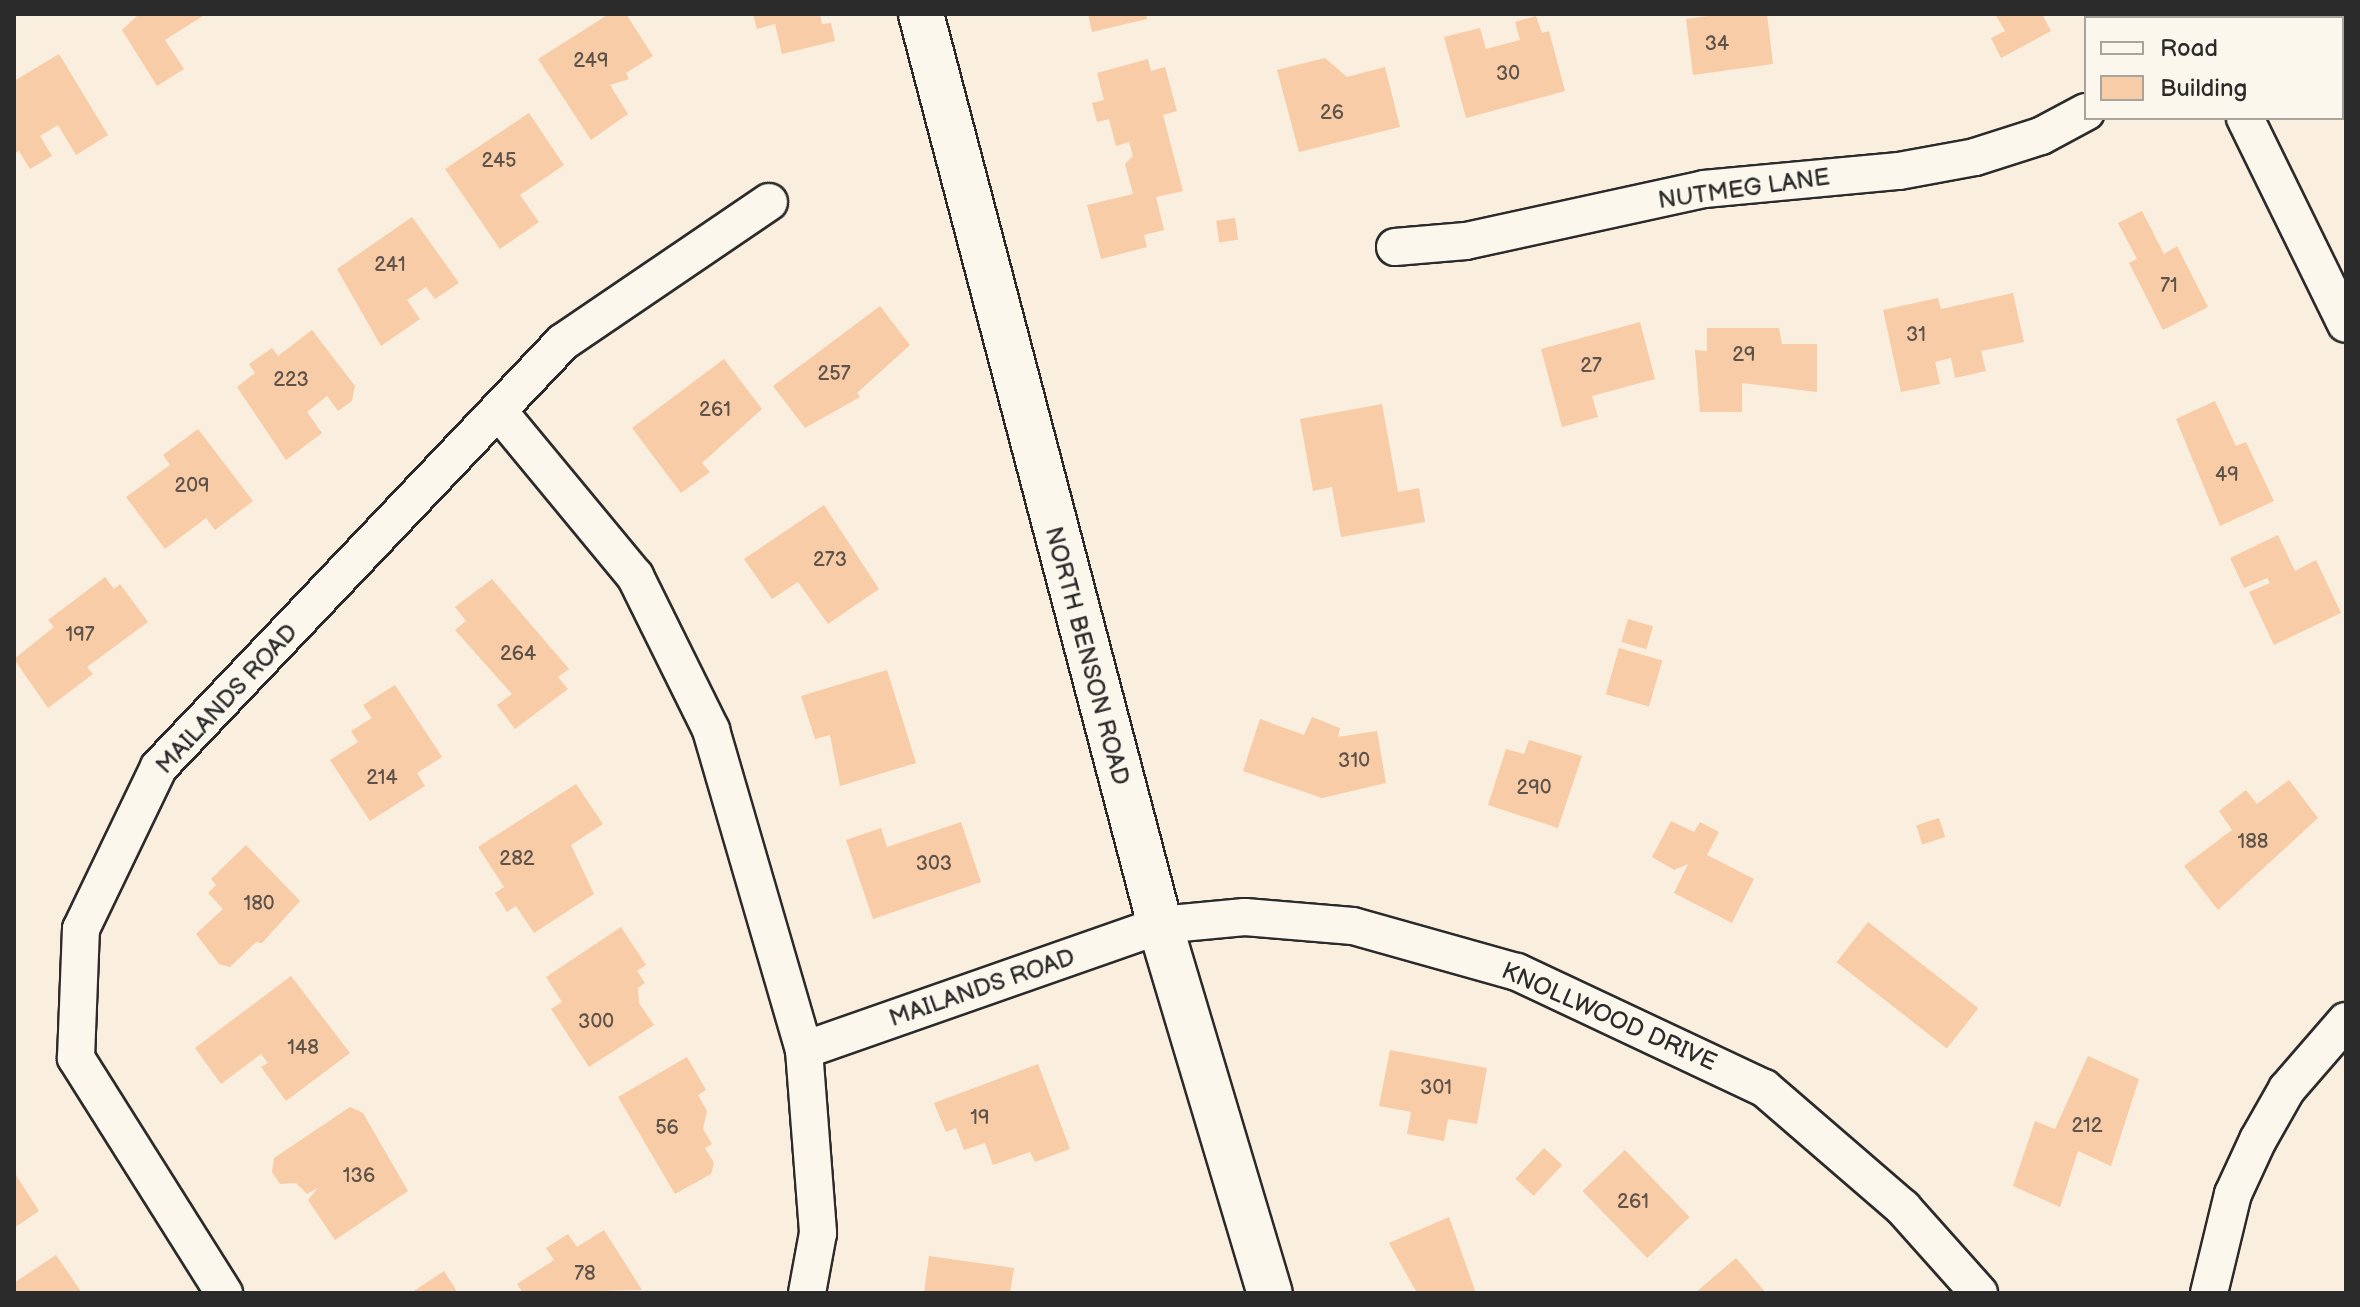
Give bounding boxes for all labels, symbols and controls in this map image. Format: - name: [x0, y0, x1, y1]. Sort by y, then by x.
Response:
- legend: [2084, 16, 2344, 120]
- house number: 34: [1705, 32, 1729, 56]
- text: Road: [2160, 34, 2218, 63]
- house number: 249: [573, 49, 609, 73]
- house number: 30: [1496, 62, 1520, 86]
- text: Building: [2160, 74, 2247, 103]
- house number: 26: [1320, 101, 1344, 125]
- house number: 245: [481, 149, 517, 173]
- street label: NUTMEG LANE: [1656, 163, 1832, 215]
- house number: 241: [374, 253, 406, 277]
- house number: 71: [2160, 274, 2178, 298]
- house number: 31: [1906, 323, 1926, 347]
- house number: 29: [1732, 343, 1756, 367]
- house number: 27: [1580, 354, 1602, 378]
- house number: 257: [817, 362, 851, 386]
- house number: 223: [273, 368, 309, 392]
- house number: 261: [699, 398, 731, 422]
- house number: 49: [2215, 463, 2239, 487]
- house number: 209: [174, 474, 210, 498]
- street label: NORTH BENSON ROAD: [1039, 524, 1135, 788]
- house number: 273: [813, 548, 847, 572]
- street label: MAILANDS ROAD: [150, 618, 304, 780]
- house number: 197: [65, 623, 95, 647]
- house number: 264: [500, 642, 536, 666]
- house number: 310: [1338, 749, 1370, 773]
- house number: 214: [366, 766, 398, 790]
- house number: 290: [1516, 776, 1552, 800]
- house number: 188: [2237, 830, 2269, 854]
- house number: 282: [499, 847, 535, 871]
- house number: 303: [916, 852, 952, 876]
- house number: 180: [243, 892, 275, 916]
- street label: MAILANDS ROAD: [885, 943, 1079, 1033]
- street label: KNOLLWOOD DRIVE: [1497, 957, 1721, 1077]
- house number: 300: [578, 1010, 614, 1034]
- house number: 148: [287, 1036, 319, 1060]
- house number: 301: [1420, 1076, 1452, 1100]
- house number: 19: [970, 1106, 990, 1130]
- house number: 212: [2071, 1114, 2103, 1138]
- house number: 56: [655, 1116, 679, 1140]
- house number: 136: [343, 1164, 375, 1188]
- house number: 261: [1617, 1190, 1649, 1214]
- house number: 78: [574, 1262, 596, 1286]

